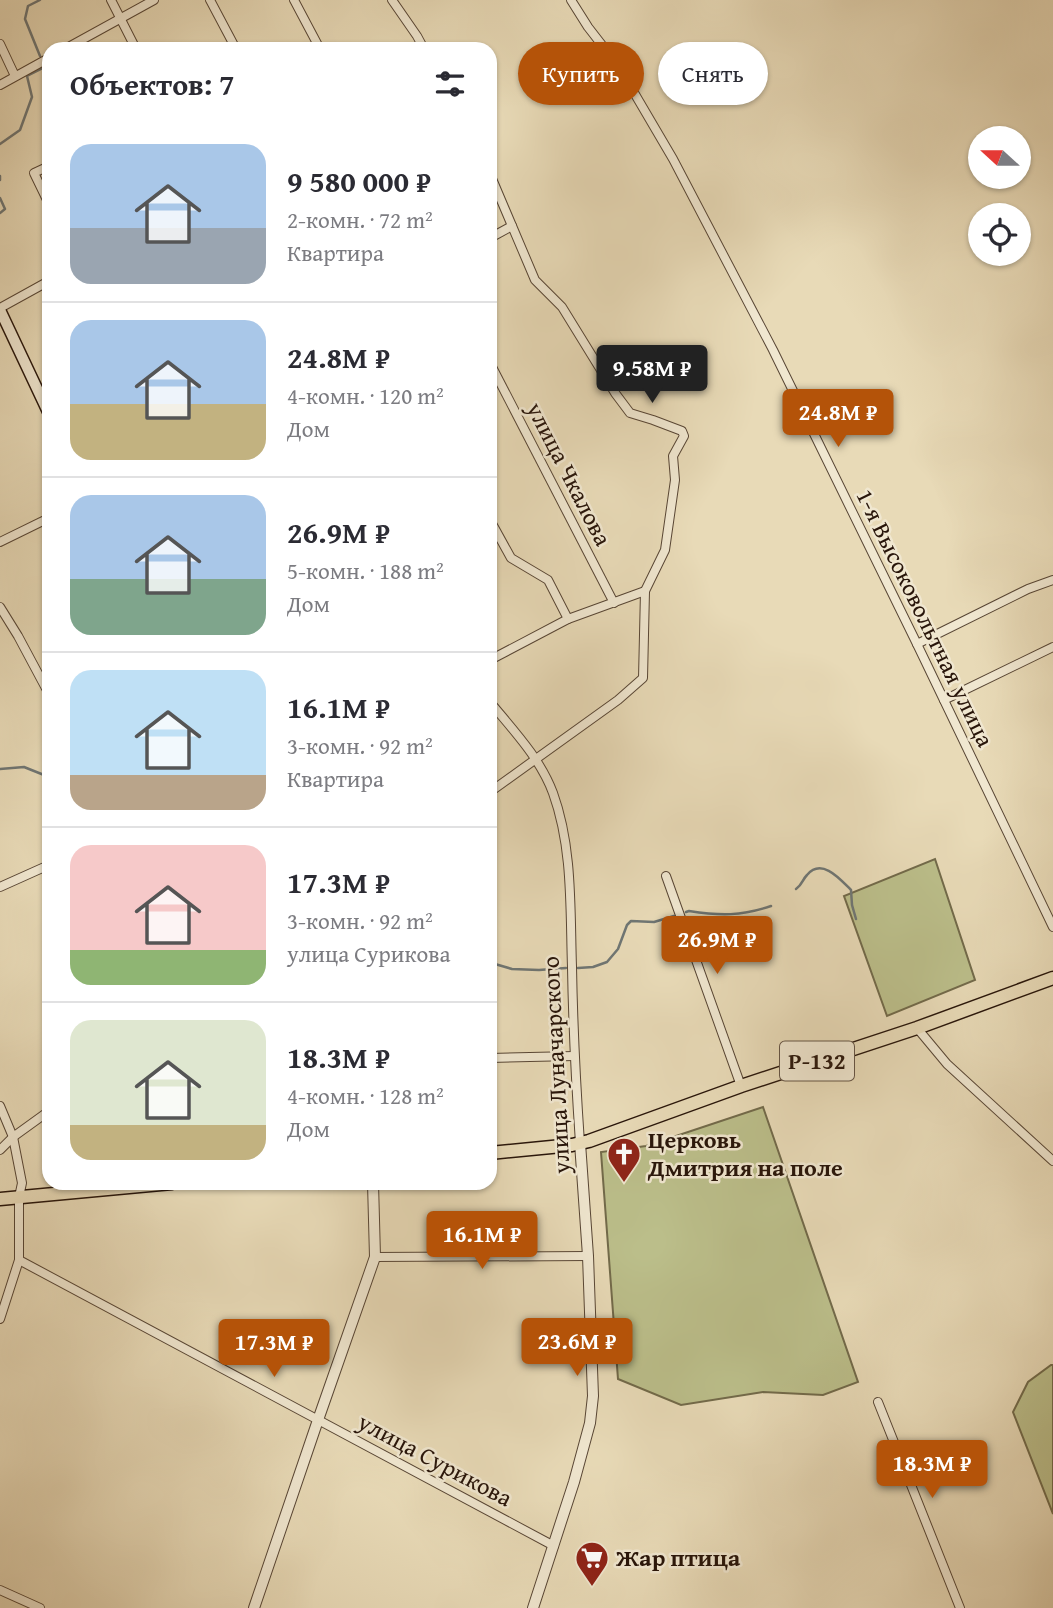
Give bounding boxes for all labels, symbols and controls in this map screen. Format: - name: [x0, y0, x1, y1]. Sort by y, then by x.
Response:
- chip: Купить: [518, 42, 644, 105]
- chip: Снять: [658, 42, 768, 105]
- text: Объектов: 7: [70, 62, 234, 106]
- icon: filters: [431, 65, 469, 103]
- north arrow: [968, 126, 1031, 189]
- map controls: [968, 126, 1031, 266]
- text: 9 580 000 ₽: [287, 159, 431, 203]
- icon: home: [126, 172, 210, 256]
- text: 2-комн. · 72 m²: [287, 203, 433, 236]
- button: locate: [968, 203, 1031, 266]
- text: Квартира: [287, 236, 384, 269]
- text: 24.8M ₽: [287, 335, 390, 379]
- pin: 9.58M ₽: [587, 346, 717, 405]
- icon: home: [126, 348, 210, 432]
- text: 9.58M ₽: [612, 351, 692, 384]
- text: 4-комн. · 120 m²: [287, 379, 444, 412]
- pin: 24.8M ₽: [773, 390, 903, 449]
- street label: улица Чкалова: [518, 395, 621, 552]
- text: 24.8M ₽: [798, 395, 878, 428]
- text: Дом: [287, 412, 330, 445]
- street label: 1-я Высоковольтная улица: [848, 483, 1003, 753]
- text: 26.9M ₽: [287, 510, 390, 554]
- icon: home: [126, 523, 210, 607]
- text: 5-комн. · 188 m²: [287, 554, 444, 587]
- text: Дом: [287, 587, 330, 620]
- text: 16.1M ₽: [287, 685, 390, 729]
- icon: home: [126, 698, 210, 782]
- text: 3-комн. · 92 m²: [287, 729, 433, 762]
- text: Квартира: [287, 762, 384, 795]
- text: 17.3M ₽: [287, 860, 390, 904]
- icon: home: [126, 873, 210, 957]
- text: 3-комн. · 92 m²: [287, 904, 433, 937]
- pin: 26.9M ₽: [652, 916, 782, 976]
- text: 26.9M ₽: [677, 922, 757, 955]
- text: улица Сурикова: [287, 937, 450, 970]
- street label: улица Луначарского: [532, 955, 579, 1176]
- text: 18.3M ₽: [287, 1035, 390, 1079]
- road number: Р-132: [780, 1042, 854, 1080]
- icon: home: [126, 1048, 210, 1132]
- text: 4-комн. · 128 m²: [287, 1079, 444, 1112]
- text: Дом: [287, 1112, 330, 1145]
- place label: Церковь Дмитрия на поле: [647, 1122, 843, 1185]
- church icon: Церковь Дмитрия на поле: [605, 1135, 643, 1184]
- pin: 16.1M ₽: [417, 1212, 547, 1271]
- text: 16.1M ₽: [442, 1217, 522, 1250]
- pin: 23.6M ₽: [512, 1318, 642, 1378]
- pin: 17.3M ₽: [209, 1320, 339, 1379]
- text: 23.6M ₽: [537, 1324, 617, 1357]
- text: 17.3M ₽: [234, 1325, 314, 1358]
- street label: улица Сурикова: [351, 1404, 519, 1515]
- pin: 18.3M ₽: [867, 1440, 997, 1500]
- text: 18.3M ₽: [892, 1446, 972, 1479]
- supermarket icon: Жар птица: [573, 1539, 611, 1588]
- place label: Жар птица: [615, 1540, 741, 1575]

